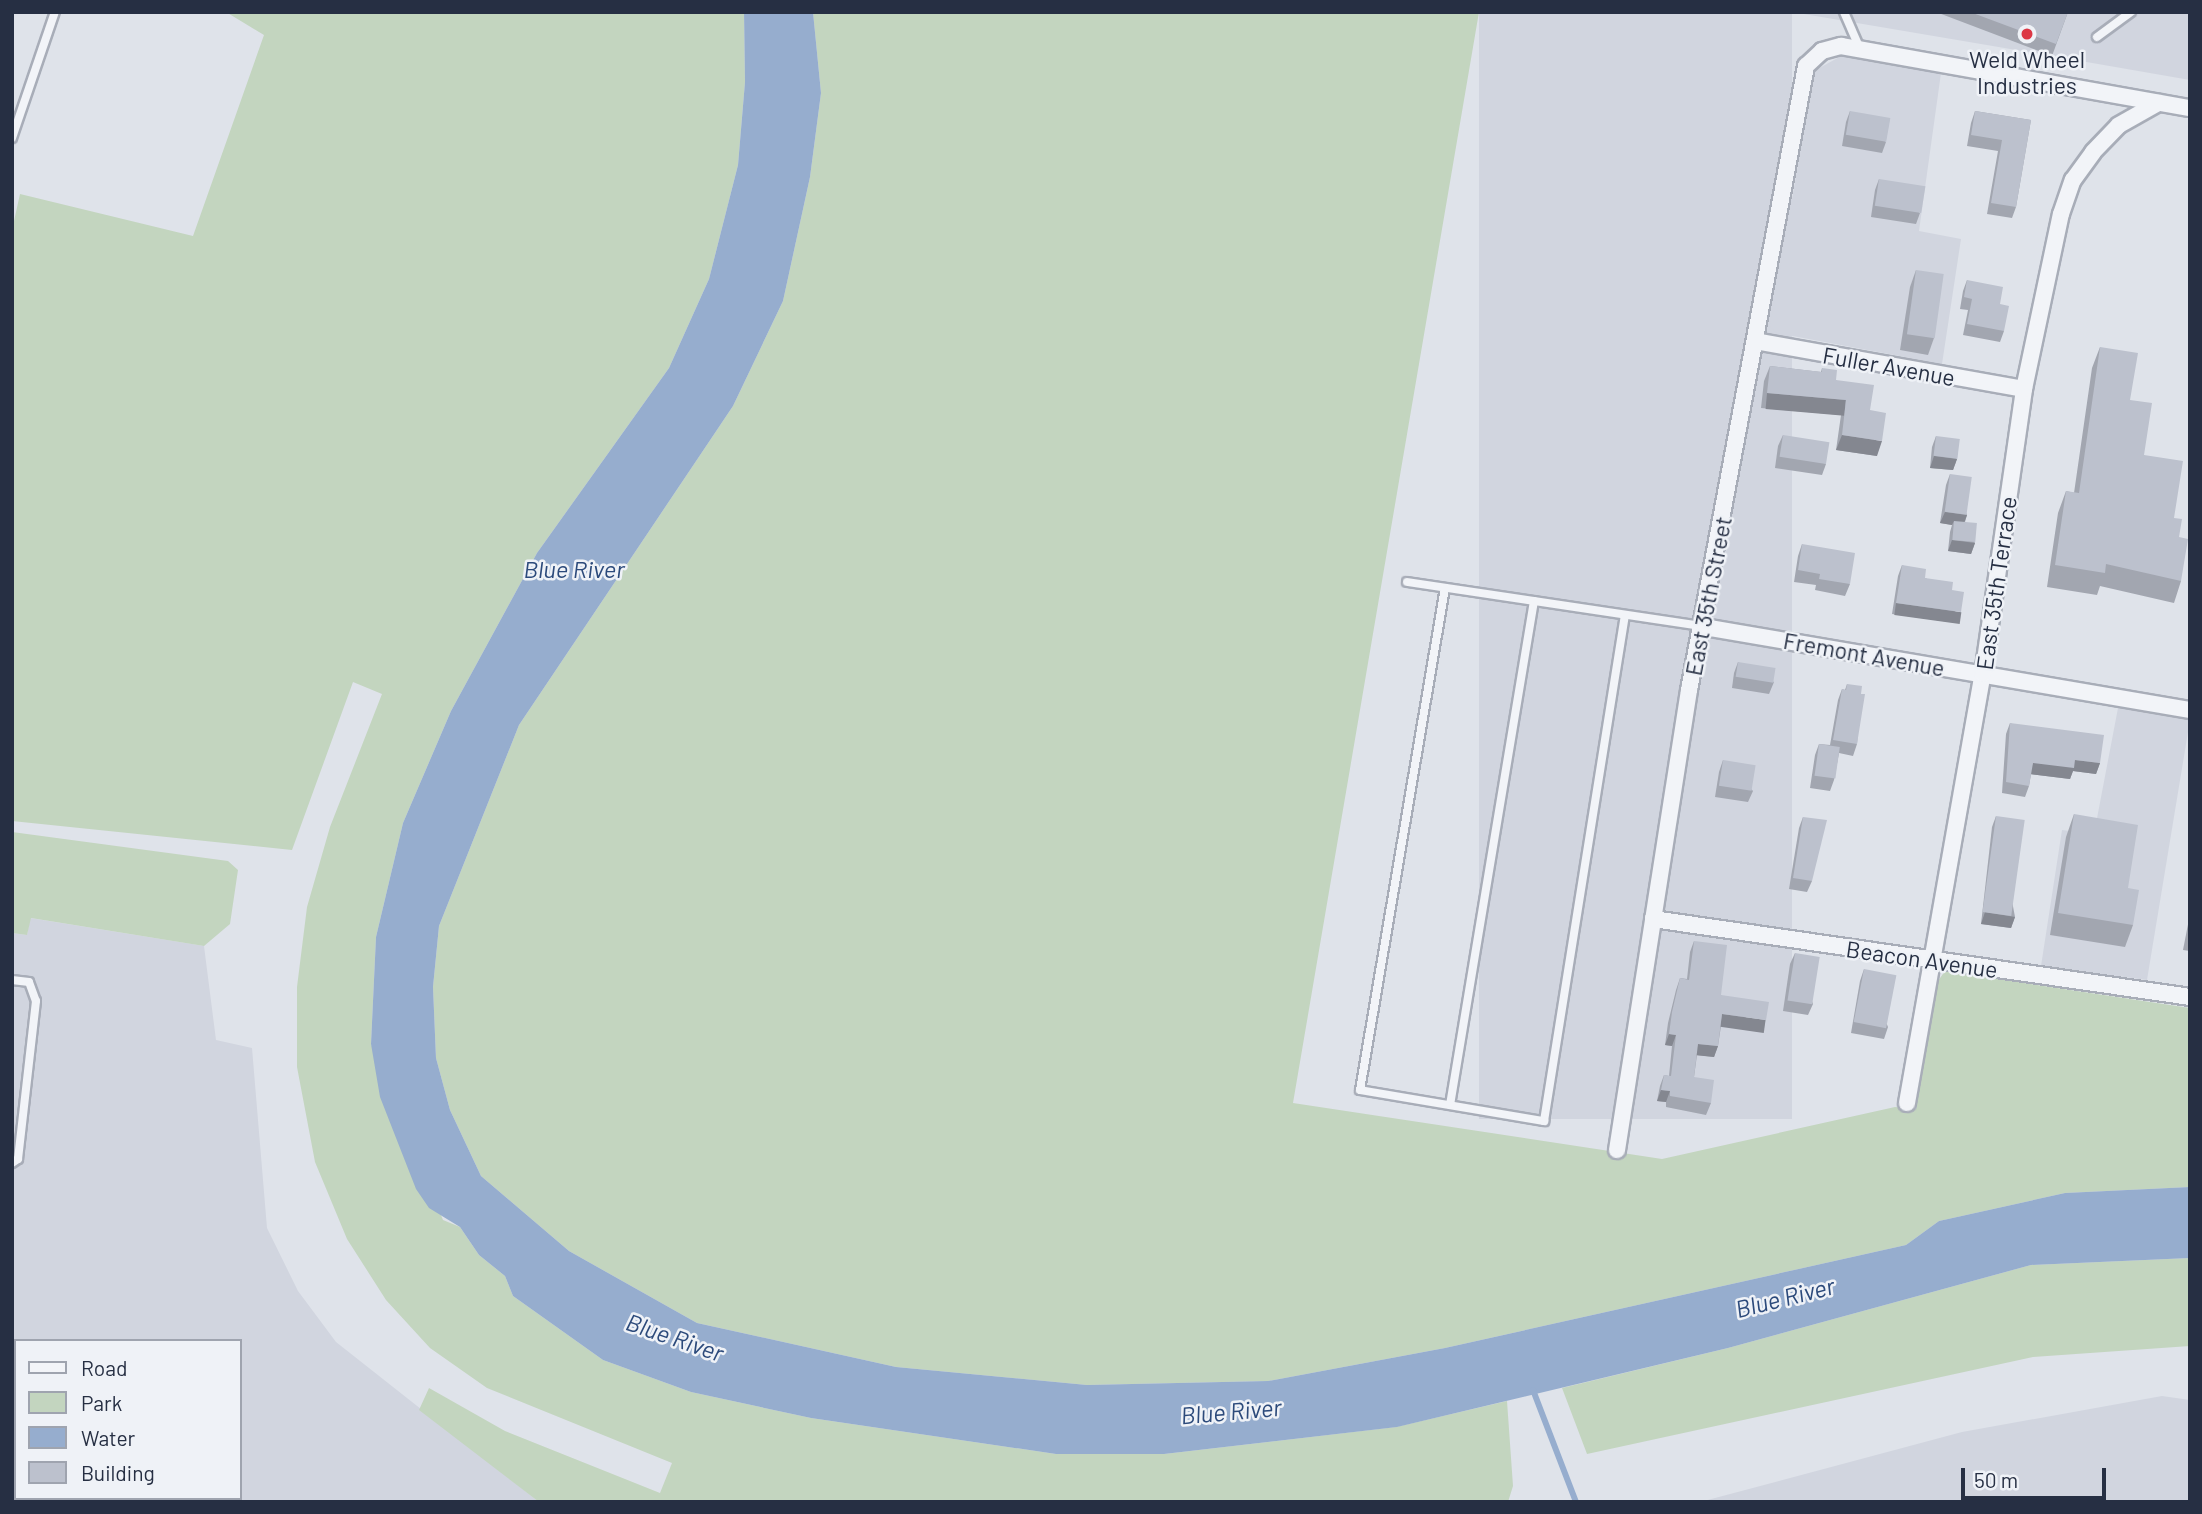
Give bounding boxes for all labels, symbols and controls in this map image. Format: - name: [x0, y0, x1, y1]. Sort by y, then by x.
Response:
- marker: Weld Wheel Industries: [2019, 26, 2035, 42]
- place label: Weld Wheel Industries: [1969, 45, 2085, 99]
- street label: Fuller Avenue: [1821, 341, 1957, 391]
- street label: East 35th Terrace: [1970, 494, 2022, 672]
- street label: East 35th Street: [1679, 514, 1737, 678]
- water label: Blue River: [523, 555, 625, 583]
- street label: Fremont Avenue: [1781, 626, 1947, 682]
- street label: Beacon Avenue: [1844, 935, 2000, 983]
- water label: Blue River: [1732, 1271, 1838, 1323]
- water label: Blue River: [622, 1307, 728, 1367]
- legend: [14, 1339, 242, 1500]
- text: Road: [81, 1355, 127, 1380]
- text: Park: [81, 1390, 122, 1415]
- water label: Blue River: [1179, 1392, 1283, 1430]
- text: Water: [81, 1425, 135, 1450]
- scale bar: [1964, 1454, 2109, 1498]
- text: Building: [81, 1460, 155, 1485]
- text: 50 m: [1974, 1467, 2018, 1492]

